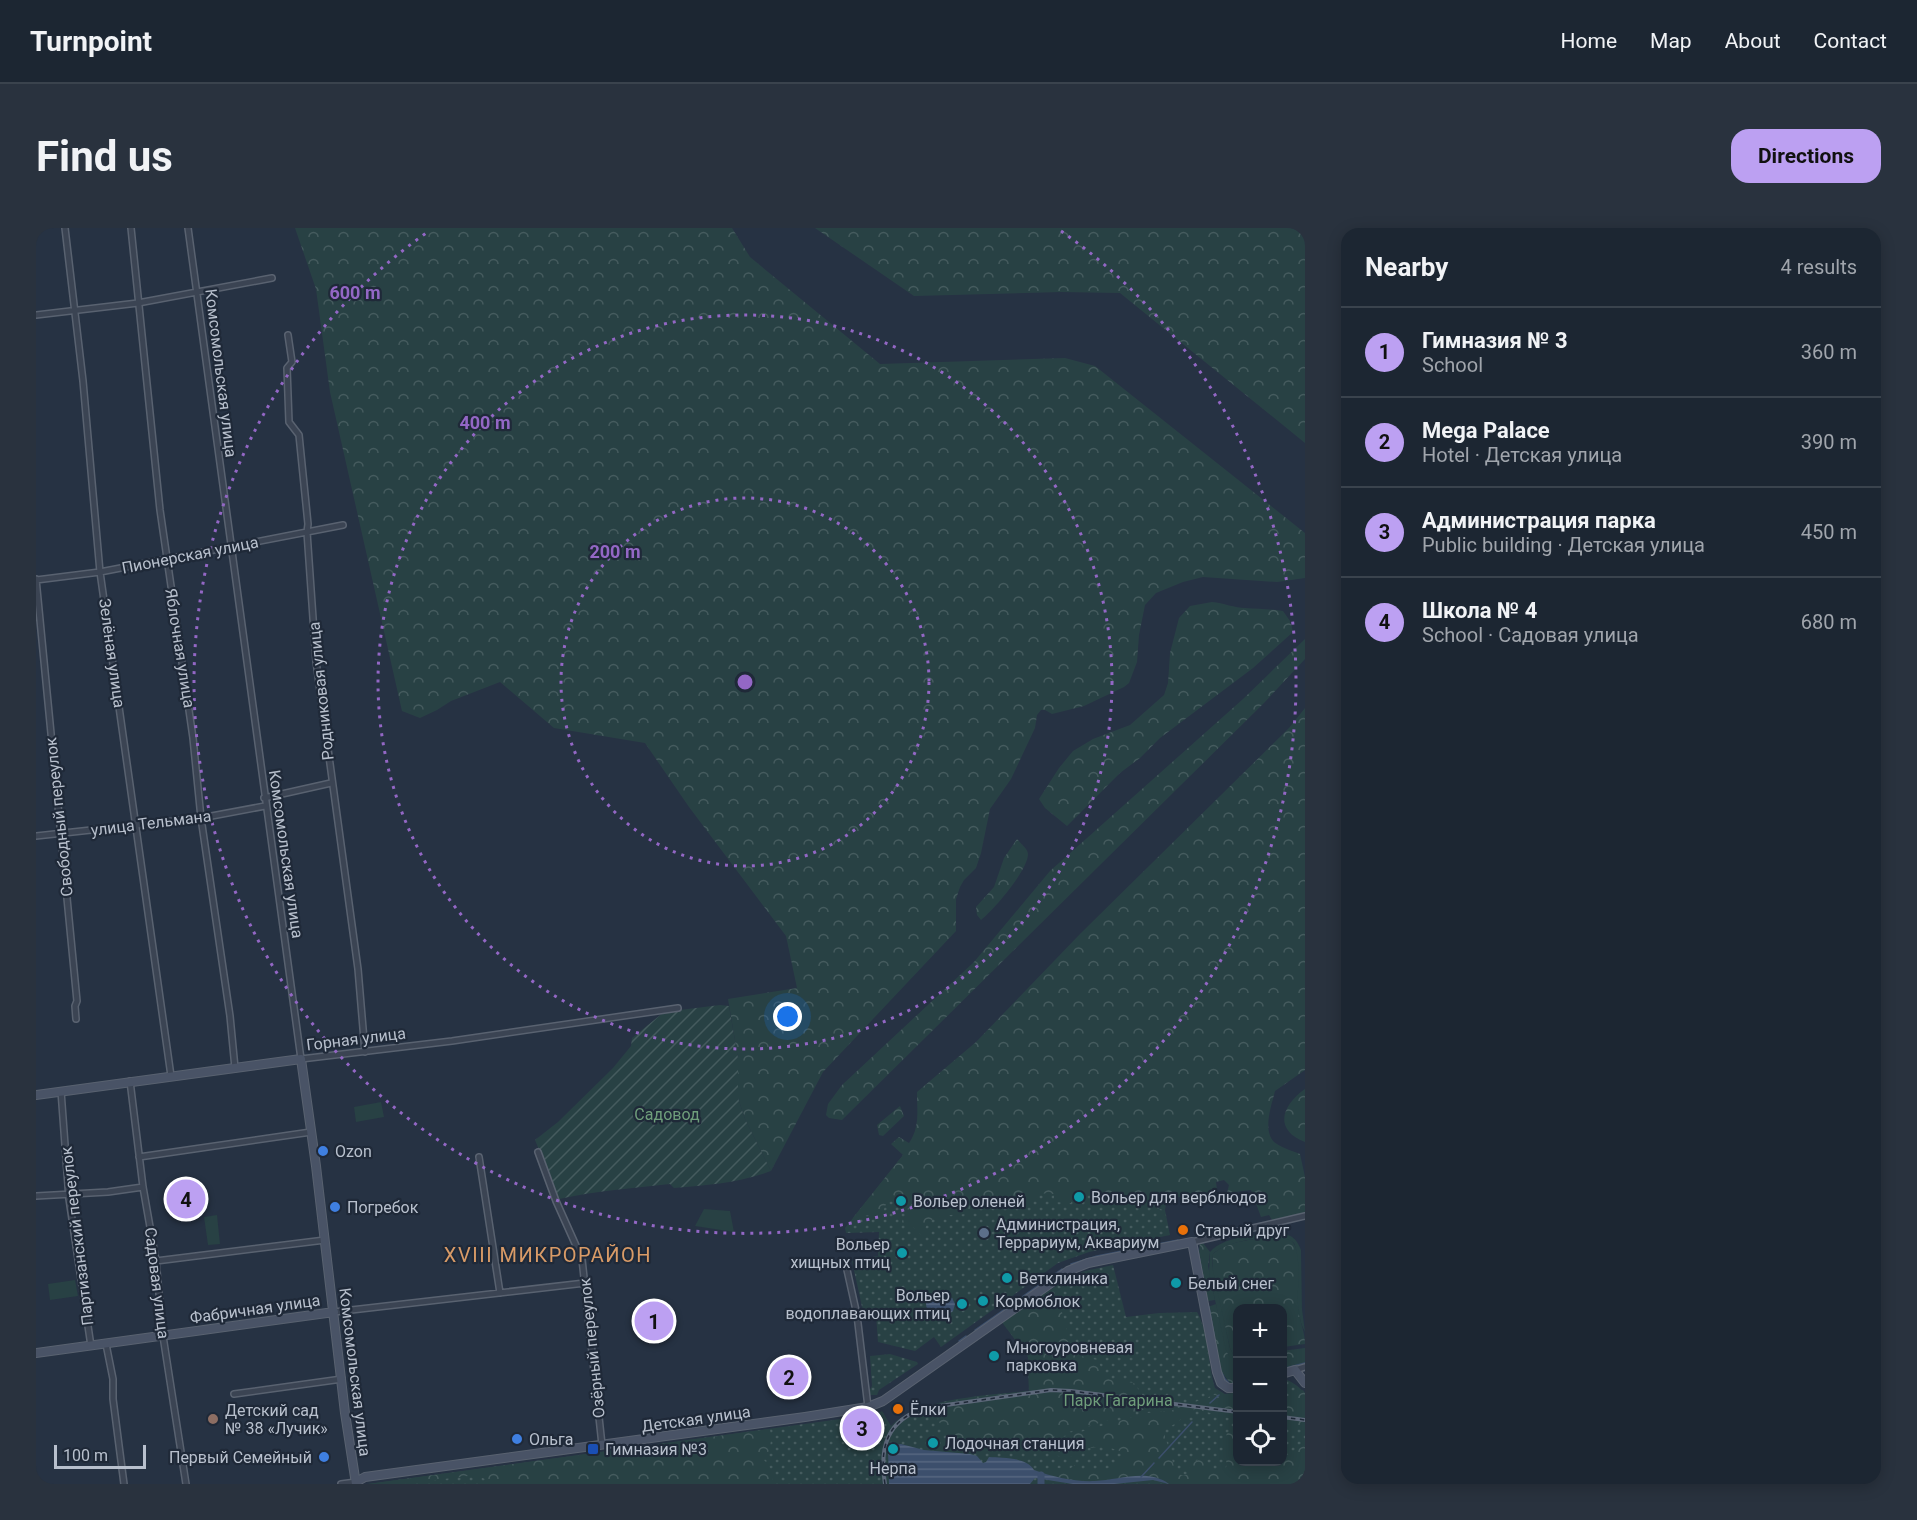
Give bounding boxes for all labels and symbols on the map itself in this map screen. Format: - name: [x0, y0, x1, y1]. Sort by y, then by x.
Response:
- text: 600 m: [329, 282, 381, 303]
- street label: Комсомольская улица: [201, 288, 241, 458]
- text: 400 m: [459, 412, 511, 433]
- street label: Пионерская улица: [120, 532, 260, 578]
- text: 200 m: [589, 541, 641, 562]
- street label: Яблочная улица: [161, 587, 199, 709]
- street label: Зелёная улица: [95, 597, 129, 709]
- street label: Родниковая улица: [304, 621, 338, 761]
- centre of rings: [735, 672, 755, 692]
- street label: Свободный переулок: [41, 736, 77, 898]
- street label: Комсомольская улица: [265, 769, 307, 939]
- street label: улица Тельмана: [90, 806, 212, 840]
- your location: [773, 1002, 802, 1031]
- street label: Горная улица: [305, 1023, 407, 1055]
- park label: Садовод: [634, 1105, 700, 1124]
- place label: Ozon: [335, 1142, 372, 1161]
- marker: Ozon: [316, 1144, 330, 1158]
- street label: Партизанский переулок: [57, 1145, 97, 1327]
- pin: 4: [166, 1176, 206, 1222]
- place label: Вольер для верблюдов: [1091, 1188, 1267, 1207]
- marker: Вольер для верблюдов: [1072, 1190, 1086, 1204]
- place label: Вольер оленей: [913, 1192, 1025, 1211]
- marker: Вольер оленей: [894, 1194, 908, 1208]
- place label: Погребок: [347, 1198, 419, 1217]
- marker: Погребок: [328, 1200, 342, 1214]
- place label: Администрация, Террариум, Аквариум: [996, 1215, 1159, 1252]
- place label: Старый друг: [1195, 1221, 1289, 1240]
- marker: Старый друг: [1176, 1223, 1190, 1237]
- street label: Садовая улица: [141, 1226, 173, 1340]
- marker: Администрация, Террариум, Аквариум: [977, 1226, 991, 1240]
- place label: Вольер хищных птиц: [790, 1235, 891, 1272]
- district label: XVIII МИКРОРАЙОН: [444, 1243, 652, 1267]
- marker: Вольер хищных птиц: [895, 1246, 909, 1260]
- place label: Ветклиника: [1019, 1269, 1108, 1288]
- marker: Ветклиника: [1000, 1271, 1014, 1285]
- place label: Белый снег: [1188, 1274, 1275, 1293]
- marker: Белый снег: [1169, 1276, 1183, 1290]
- street label: Озёрный переулок: [575, 1277, 609, 1419]
- place label: Вольер водоплавающих птиц: [785, 1286, 951, 1323]
- street label: Комсомольская улица: [335, 1287, 375, 1457]
- street label: Фабричная улица: [189, 1290, 321, 1328]
- place label: Кормоблок: [995, 1292, 1080, 1311]
- marker: Кормоблок: [976, 1294, 990, 1308]
- marker: Вольер водоплавающих птиц: [955, 1297, 969, 1311]
- pin: 1: [634, 1298, 674, 1344]
- place label: Многоуровневая парковка: [1006, 1338, 1133, 1375]
- marker: Многоуровневая парковка: [987, 1349, 1001, 1363]
- pin: 2: [770, 1354, 808, 1400]
- park label: Парк Гагарина: [1063, 1391, 1173, 1410]
- place label: Ёлки: [910, 1400, 946, 1419]
- place label: Детский сад № 38 «Лучик»: [225, 1401, 328, 1438]
- street label: Детская улица: [640, 1402, 752, 1436]
- marker: Ёлки: [891, 1402, 905, 1416]
- pin: 3: [842, 1406, 882, 1450]
- marker: Детский сад № 38 «Лучик»: [206, 1412, 220, 1426]
- place label: Ольга: [529, 1430, 573, 1449]
- marker: Ольга: [510, 1432, 524, 1446]
- place label: Лодочная станция: [945, 1434, 1084, 1453]
- marker: Лодочная станция: [926, 1436, 940, 1450]
- place label: Гимназия №3: [605, 1440, 707, 1459]
- scale bar: [54, 1442, 146, 1470]
- marker: Гимназия №3: [586, 1442, 600, 1456]
- marker: Нерпа: [886, 1442, 900, 1456]
- place label: Первый Семейный: [169, 1448, 312, 1467]
- marker: Первый Семейный: [317, 1450, 331, 1464]
- place label: Нерпа: [870, 1459, 916, 1478]

